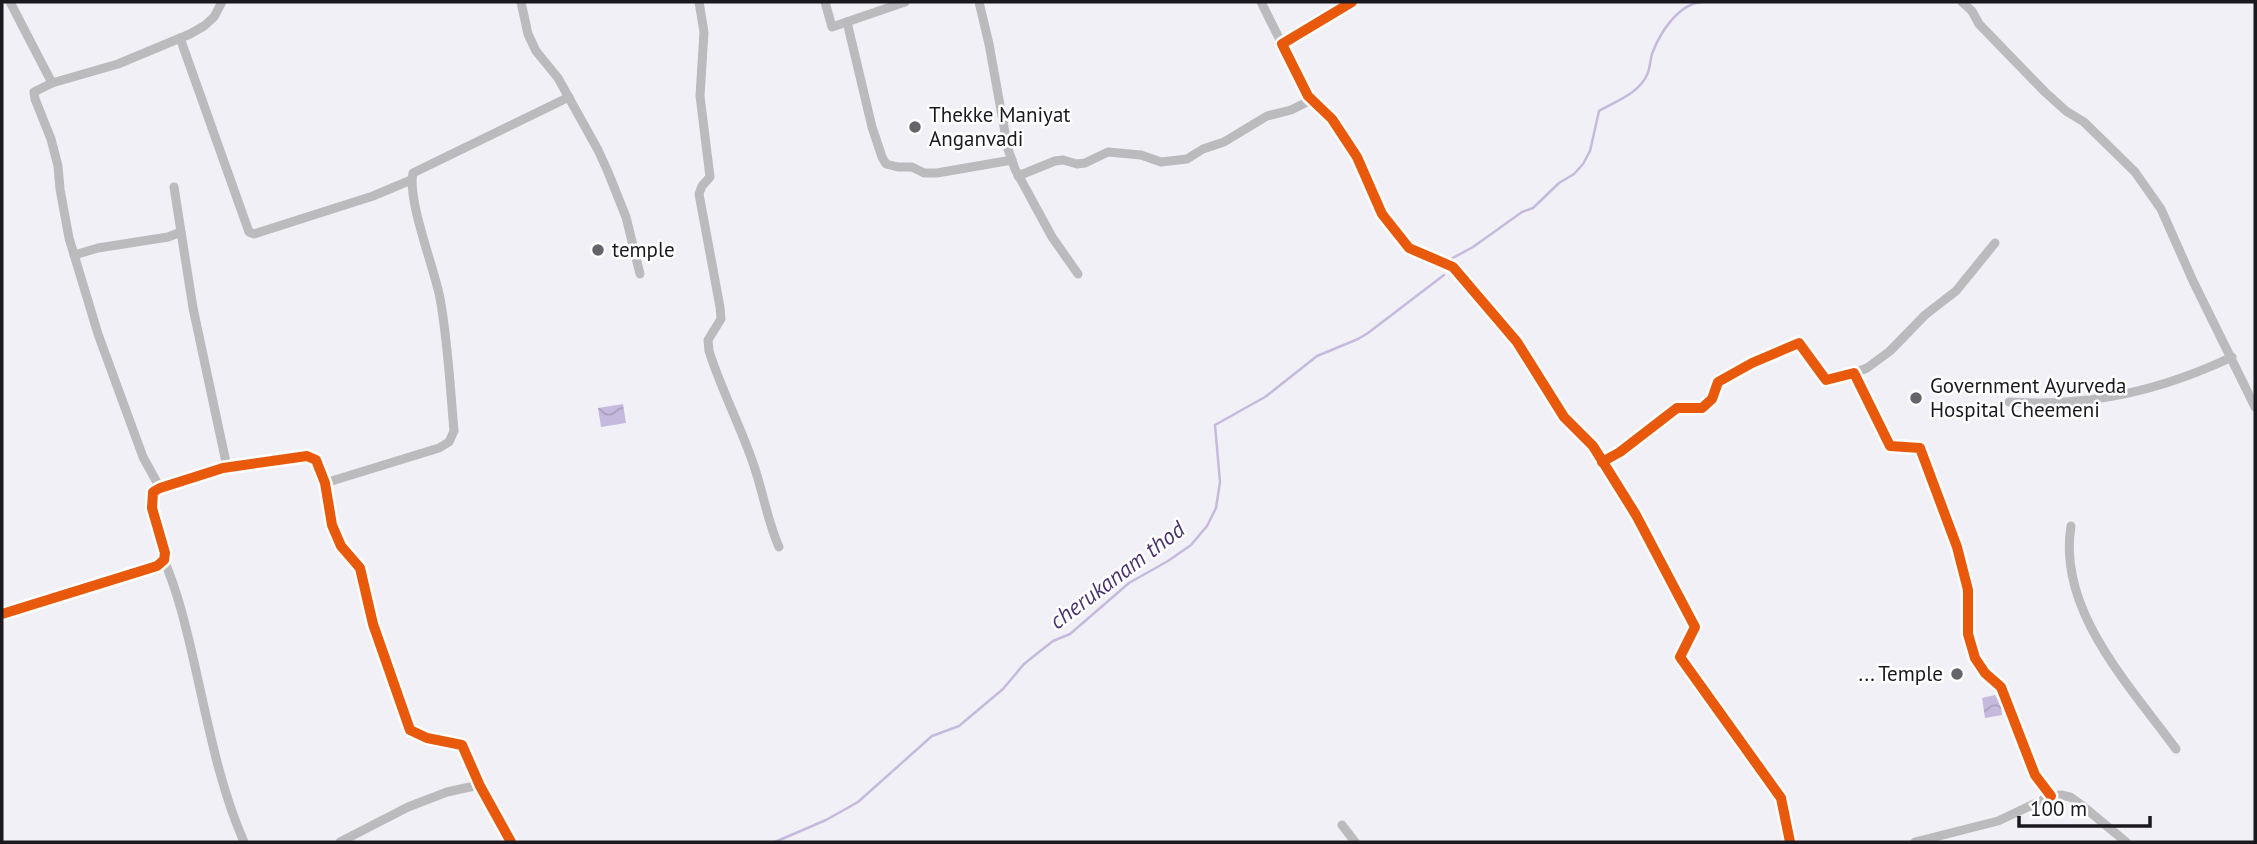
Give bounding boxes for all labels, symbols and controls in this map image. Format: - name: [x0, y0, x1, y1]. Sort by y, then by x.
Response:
- place label: Thekke Maniyat Anganvadi: [929, 101, 1070, 152]
- marker: Thekke Maniyat Anganvadi: [907, 119, 923, 135]
- place label: temple: [612, 236, 675, 263]
- marker: temple: [590, 242, 606, 258]
- place label: Government Ayurveda Hospital Cheemeni: [1930, 372, 2126, 423]
- marker: Government Ayurveda Hospital Cheemeni: [1908, 390, 1924, 406]
- water label: cherukanam thod: [1043, 513, 1191, 635]
- place label: ... Temple: [1859, 660, 1943, 687]
- marker: ... Temple: [1949, 666, 1965, 682]
- scale bar: [2019, 784, 2150, 828]
- text: 100 m: [2030, 795, 2087, 822]

